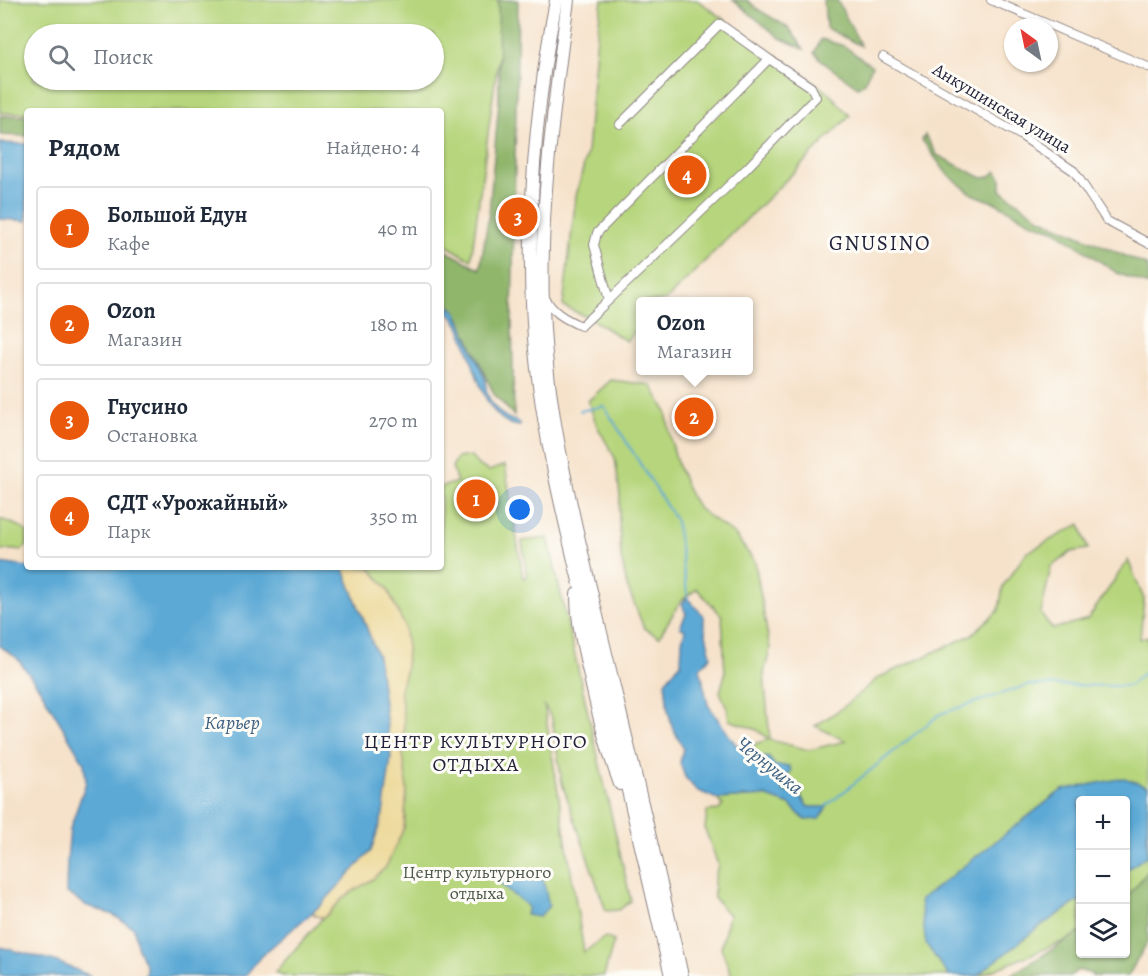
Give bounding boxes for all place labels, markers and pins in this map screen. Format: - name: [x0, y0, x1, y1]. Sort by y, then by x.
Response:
- pin: 4: [668, 152, 706, 198]
- pin: 3: [498, 194, 538, 240]
- pin: 2: [674, 394, 714, 440]
- pin: 1: [456, 476, 496, 522]

